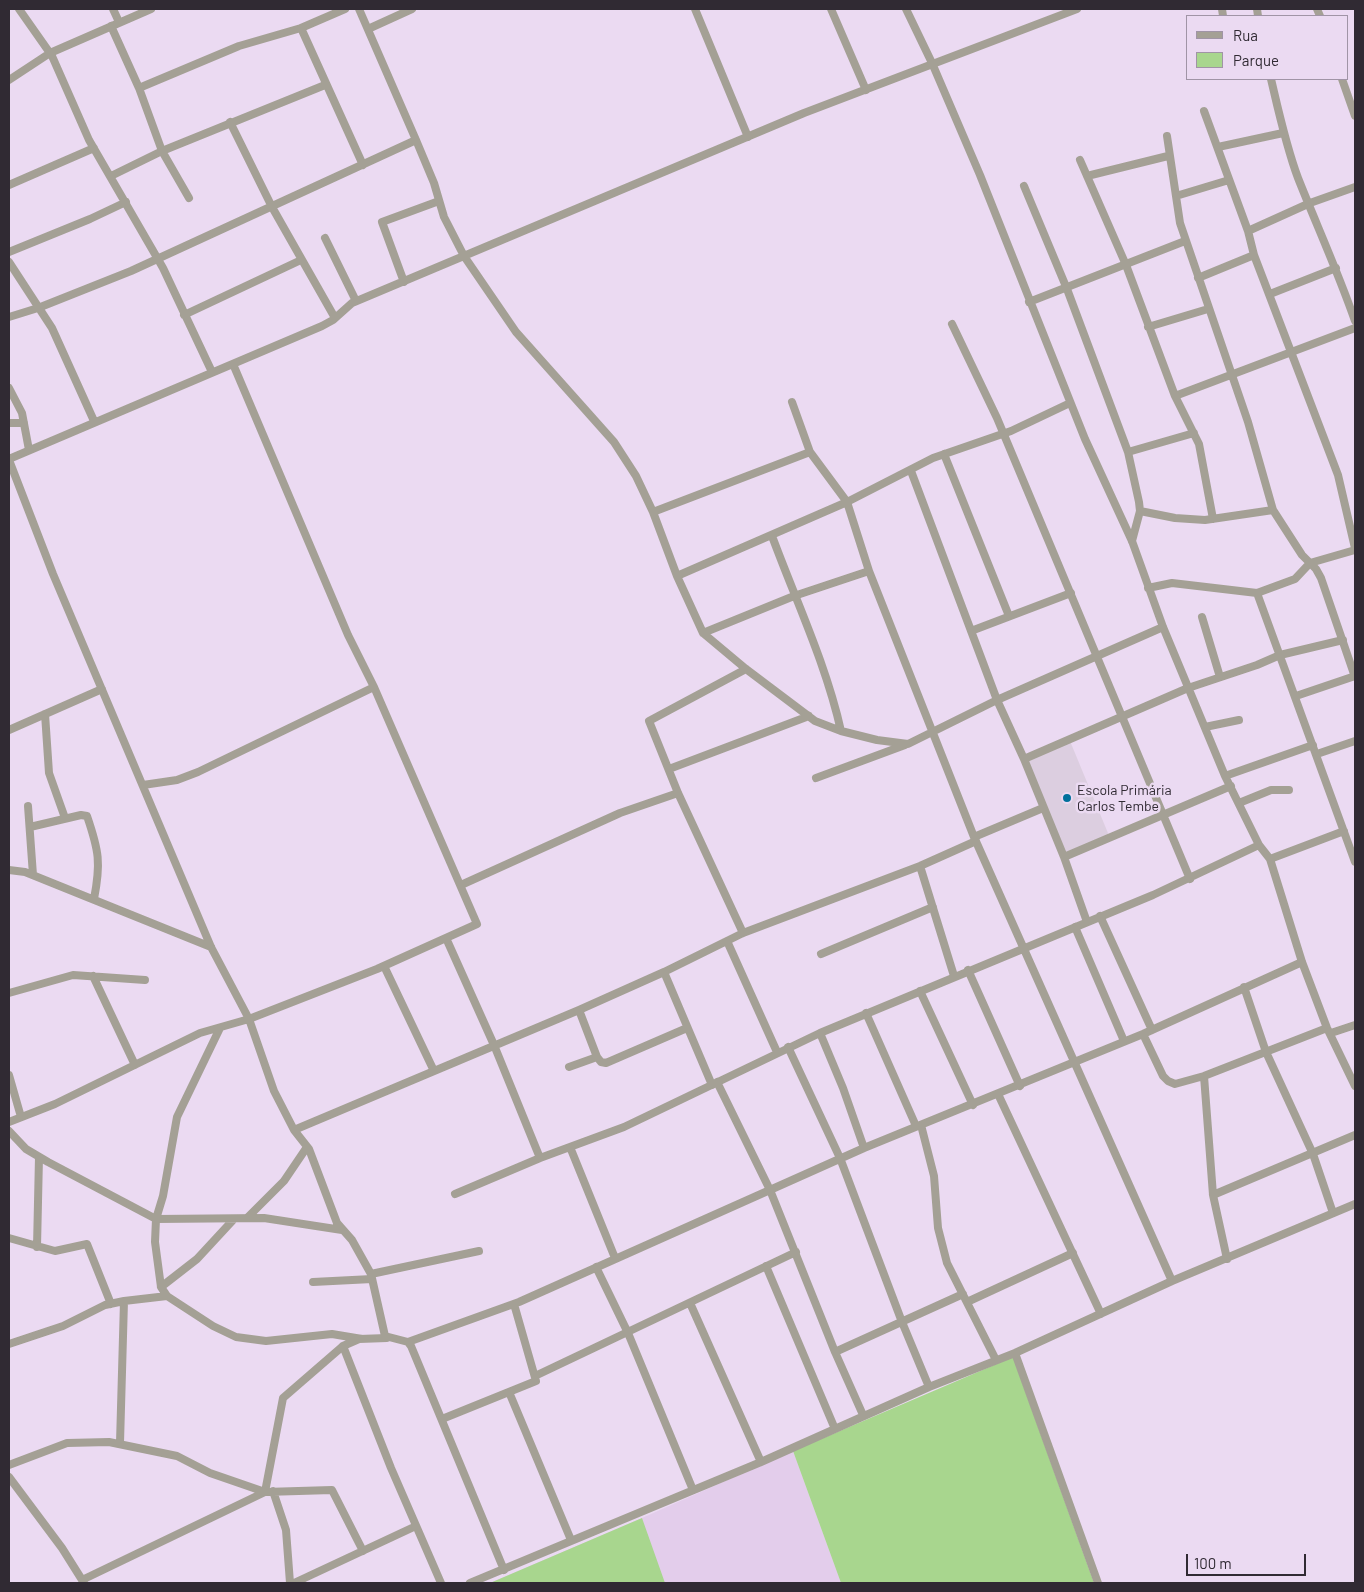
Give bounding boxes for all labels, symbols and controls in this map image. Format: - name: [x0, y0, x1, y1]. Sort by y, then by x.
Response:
- legend: [1186, 15, 1349, 80]
- text: Rua: [1233, 26, 1258, 44]
- text: Parque: [1233, 51, 1279, 69]
- place label: Escola Primária Carlos Tembe: [1077, 782, 1172, 814]
- marker: Escola Primária Carlos Tembe: [1061, 792, 1073, 804]
- scale bar: [1189, 1544, 1309, 1576]
- text: 100 m: [1194, 1554, 1232, 1572]

